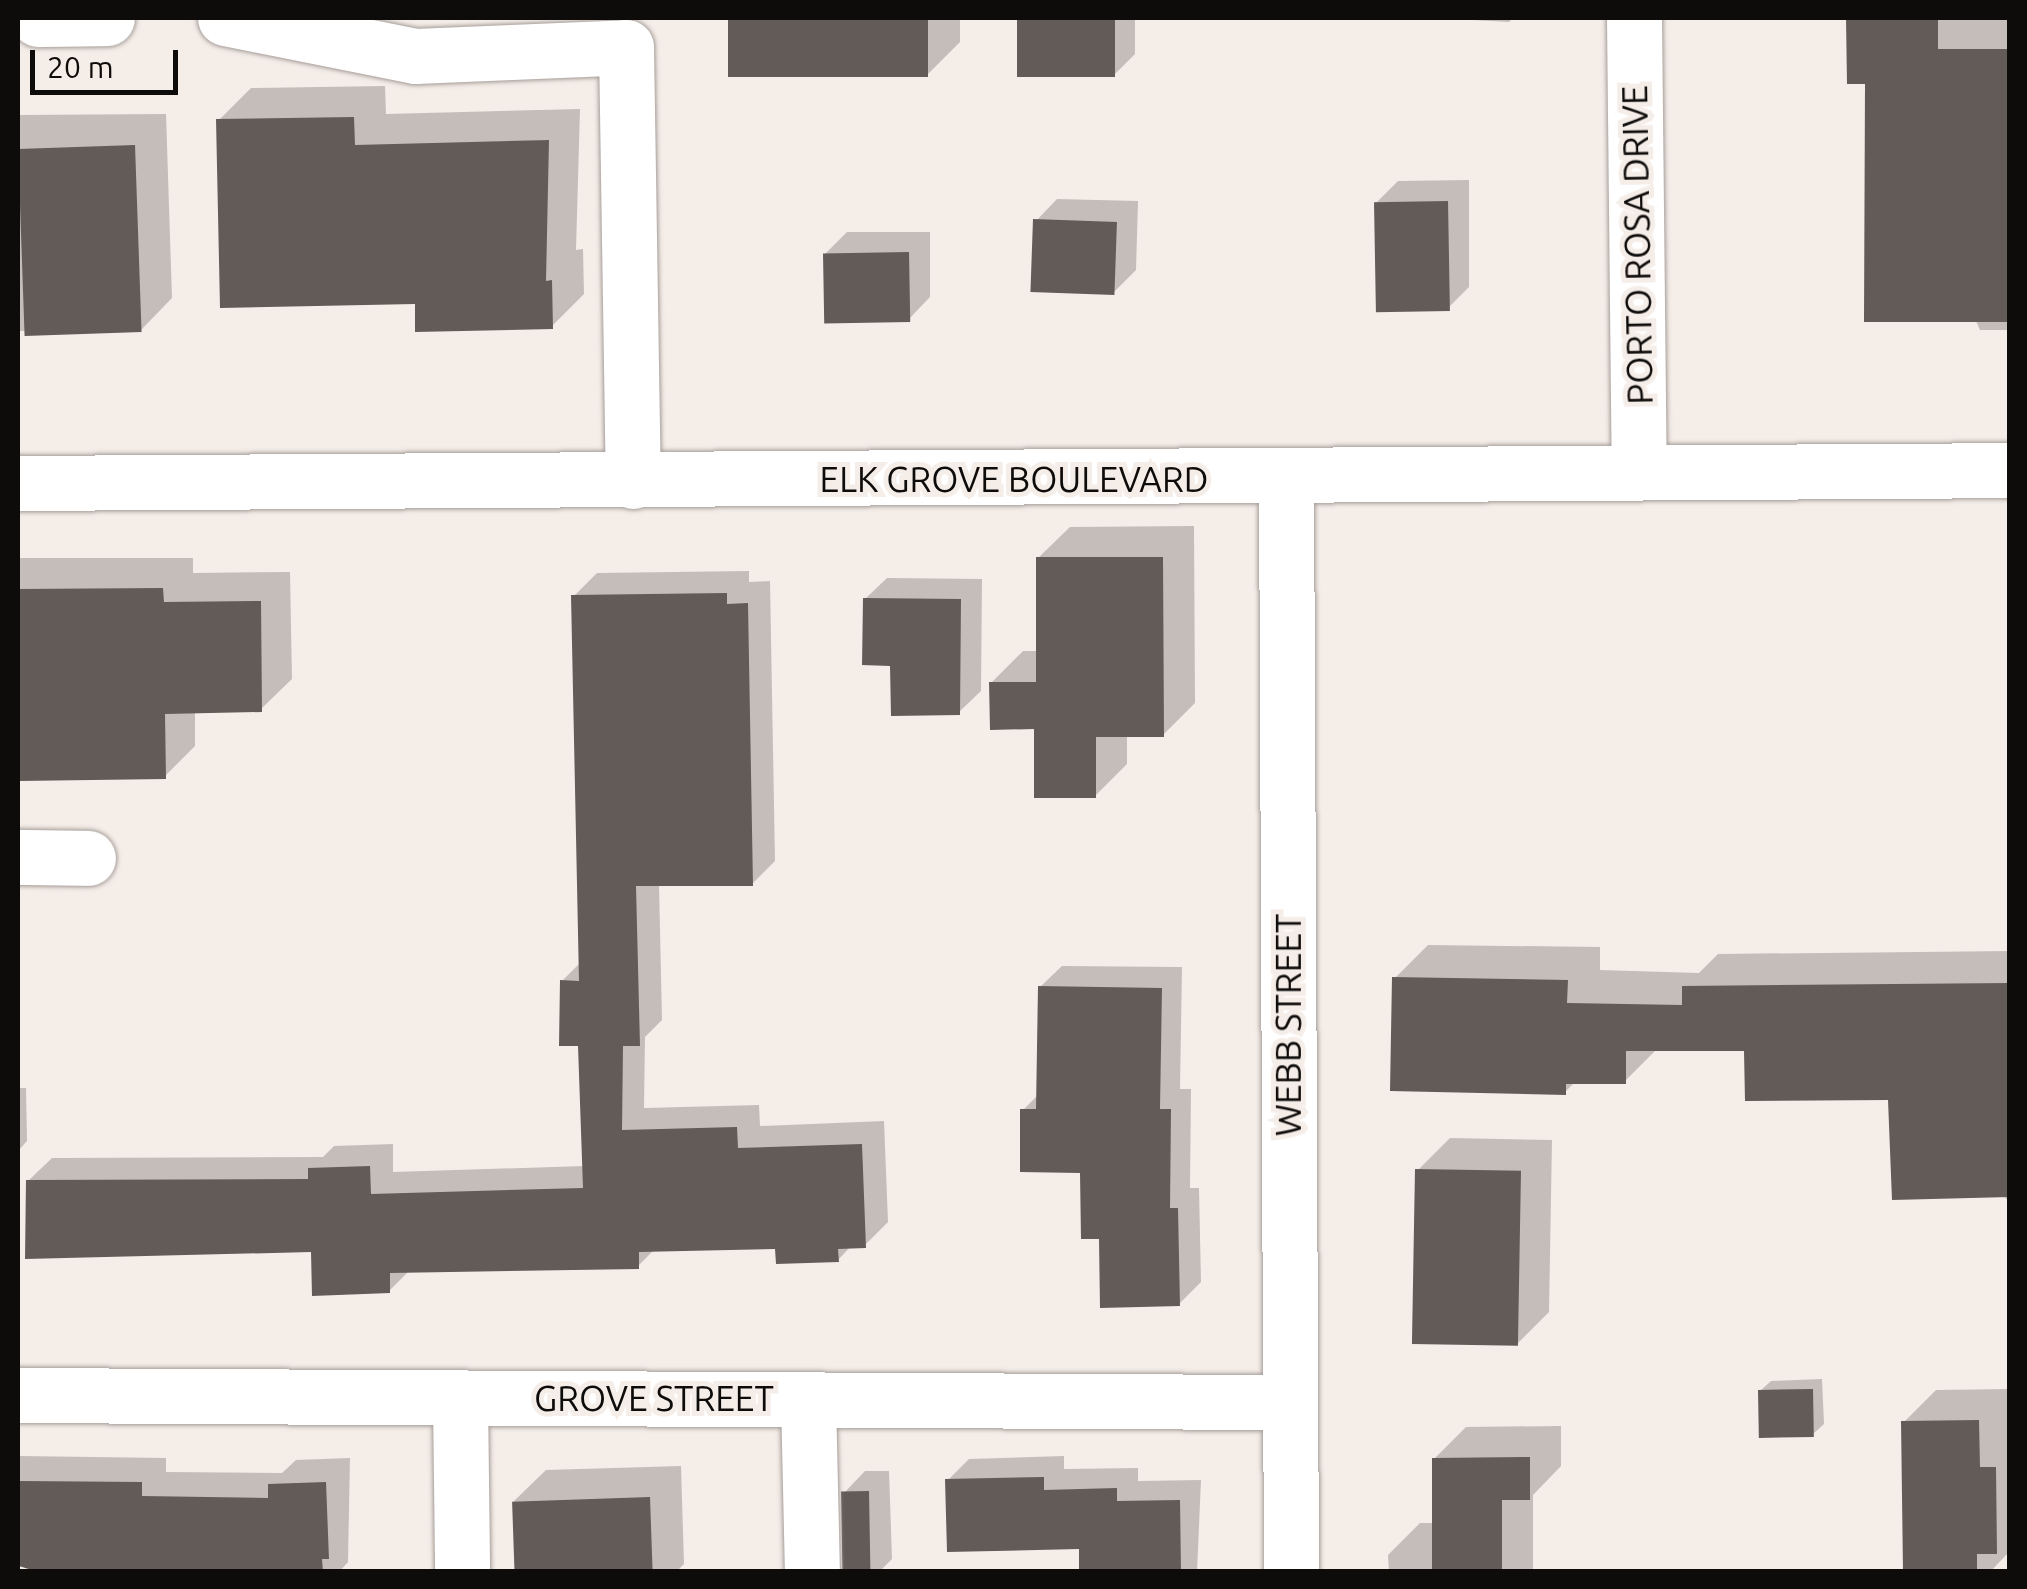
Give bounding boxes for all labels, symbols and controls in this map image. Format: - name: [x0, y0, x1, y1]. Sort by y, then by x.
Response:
- scale bar: [35, 30, 182, 92]
- text: 20 m: [47, 50, 114, 84]
- street label: PORTO ROSA DRIVE: [1613, 85, 1661, 405]
- street label: ELK GROVE BOULEVARD: [820, 458, 1208, 500]
- street label: WEBB STREET: [1267, 914, 1309, 1136]
- street label: GROVE STREET: [534, 1377, 774, 1419]

